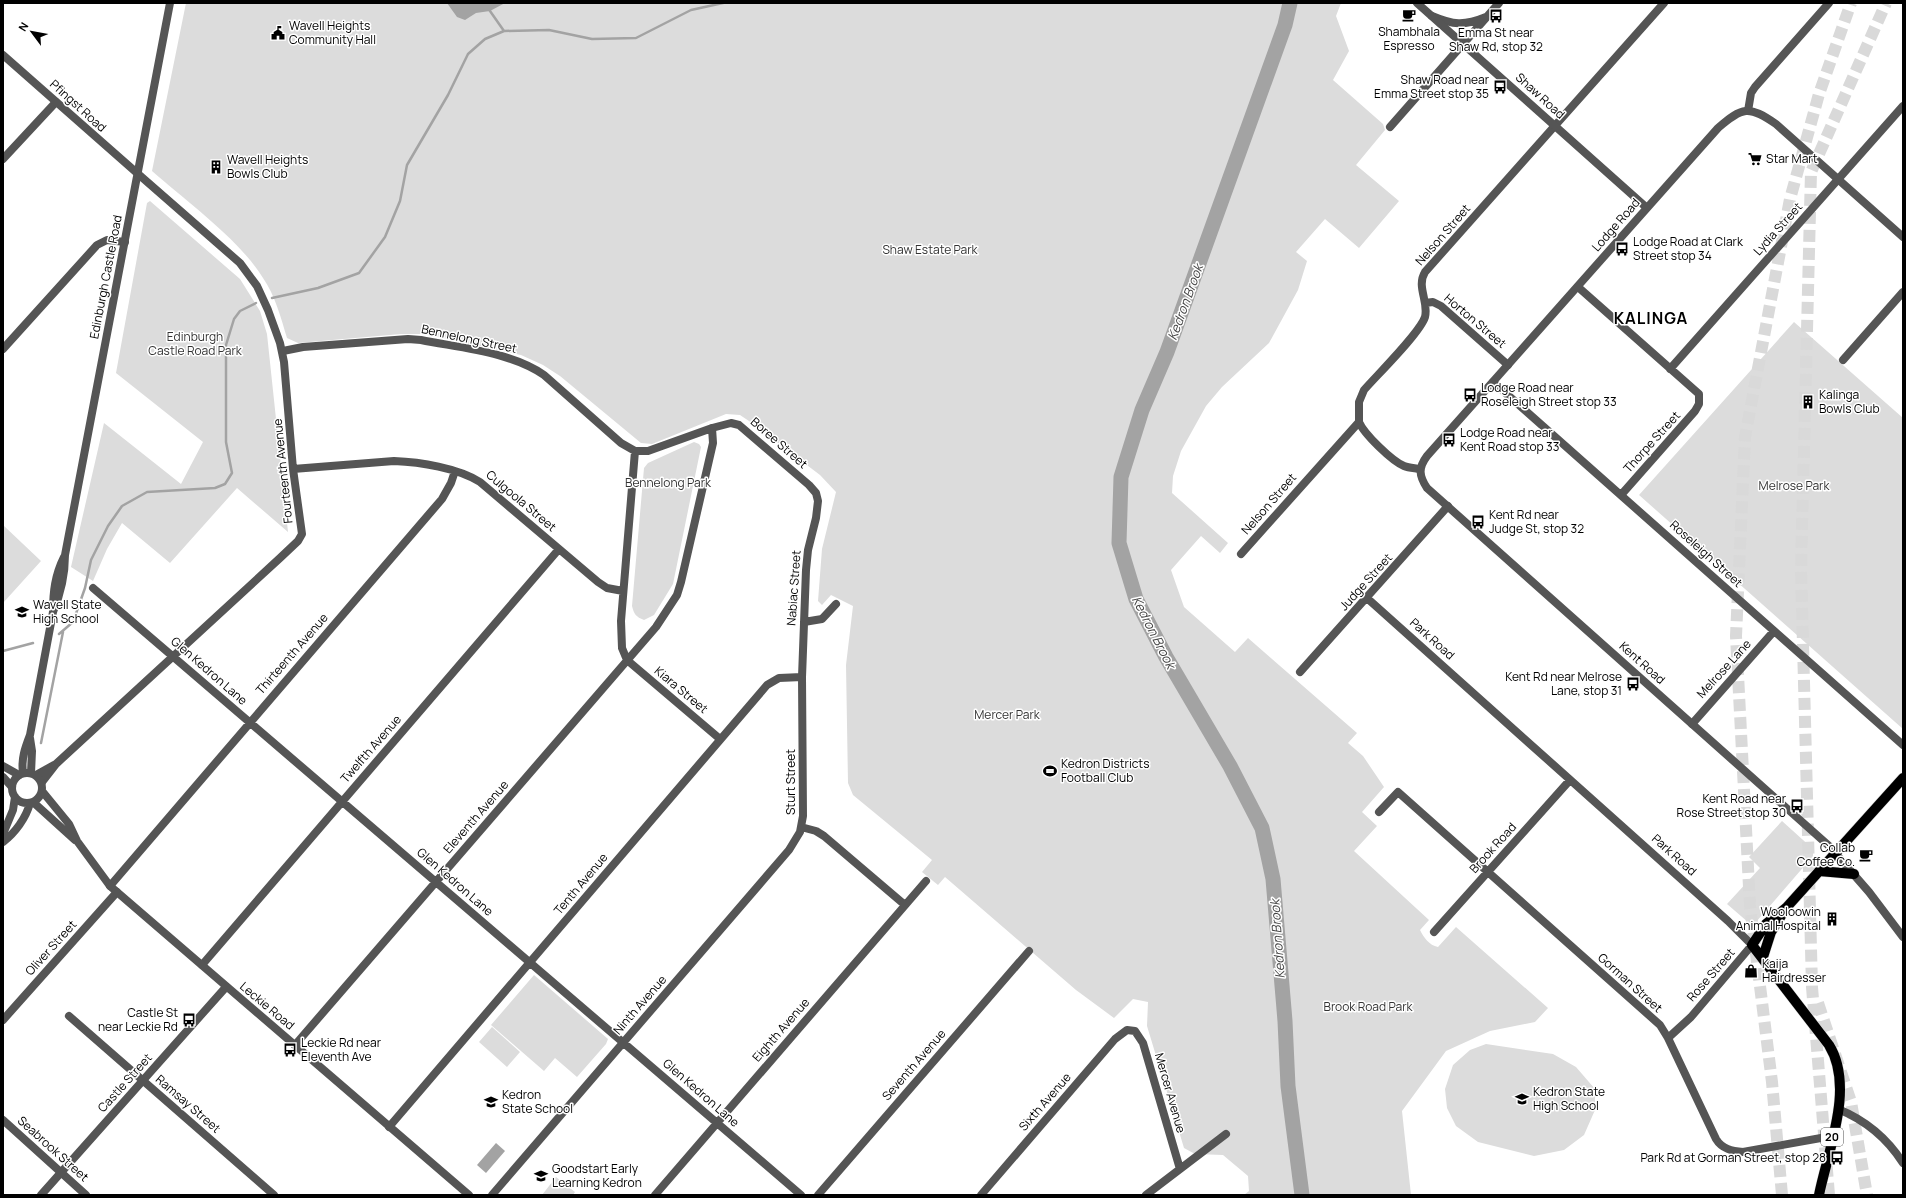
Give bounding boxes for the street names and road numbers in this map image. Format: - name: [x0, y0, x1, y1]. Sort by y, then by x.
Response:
- street label: Shaw Road: [1512, 69, 1569, 122]
- street label: Pfingst Road: [46, 76, 110, 136]
- street label: Lodge Road: [1588, 194, 1643, 255]
- street label: Lydia Street: [1749, 198, 1806, 259]
- street label: Nelson Street: [1411, 200, 1474, 269]
- street label: Edinburgh Castle Road: [85, 214, 126, 340]
- street label: Horton Street: [1441, 290, 1510, 352]
- street label: Bennelong Street: [420, 320, 519, 357]
- street label: Thorpe Street: [1619, 407, 1684, 476]
- street label: Boree Street: [747, 413, 812, 472]
- street label: Fourteenth Avenue: [269, 418, 296, 524]
- street label: Culgoola Street: [483, 466, 560, 535]
- street label: Nelson Street: [1237, 469, 1300, 538]
- street label: Roseleigh Street: [1666, 516, 1747, 591]
- street label: Nabiac Street: [782, 549, 805, 626]
- street label: Judge Street: [1335, 549, 1396, 614]
- street label: Thirteenth Avenue: [252, 609, 332, 698]
- street label: Park Road: [1406, 614, 1458, 663]
- street label: Glen Kedron Lane: [167, 633, 251, 709]
- street label: Melrose Lane: [1693, 636, 1755, 702]
- street label: Kent Road: [1616, 637, 1669, 688]
- street label: Kiara Street: [651, 662, 712, 717]
- street label: Twelfth Avenue: [336, 711, 405, 786]
- street label: Sturt Street: [782, 749, 799, 815]
- street label: Eleventh Avenue: [439, 777, 512, 857]
- street label: Brook Road: [1465, 819, 1520, 877]
- street label: Park Road: [1648, 830, 1700, 879]
- street label: Glen Kedron Lane: [413, 844, 497, 920]
- street label: Tenth Avenue: [550, 849, 611, 918]
- street label: Oliver Street: [21, 916, 80, 979]
- street label: Rose Street: [1683, 944, 1739, 1005]
- street label: Gorman Street: [1594, 949, 1666, 1016]
- street label: Ninth Avenue: [609, 971, 670, 1038]
- street label: Leckie Road: [236, 978, 298, 1033]
- street label: Eighth Avenue: [748, 994, 813, 1065]
- street label: Seventh Avenue: [878, 1025, 949, 1104]
- street label: Castle Street: [94, 1049, 156, 1116]
- street label: Mercer Avenue: [1151, 1051, 1190, 1135]
- street label: Glen Kedron Lane: [659, 1055, 743, 1131]
- street label: Sixth Avenue: [1015, 1069, 1075, 1134]
- street label: Ramsay Street: [152, 1071, 225, 1137]
- street label: Seabrook Street: [14, 1112, 93, 1185]
- road number: 20: [1821, 1128, 1843, 1146]

